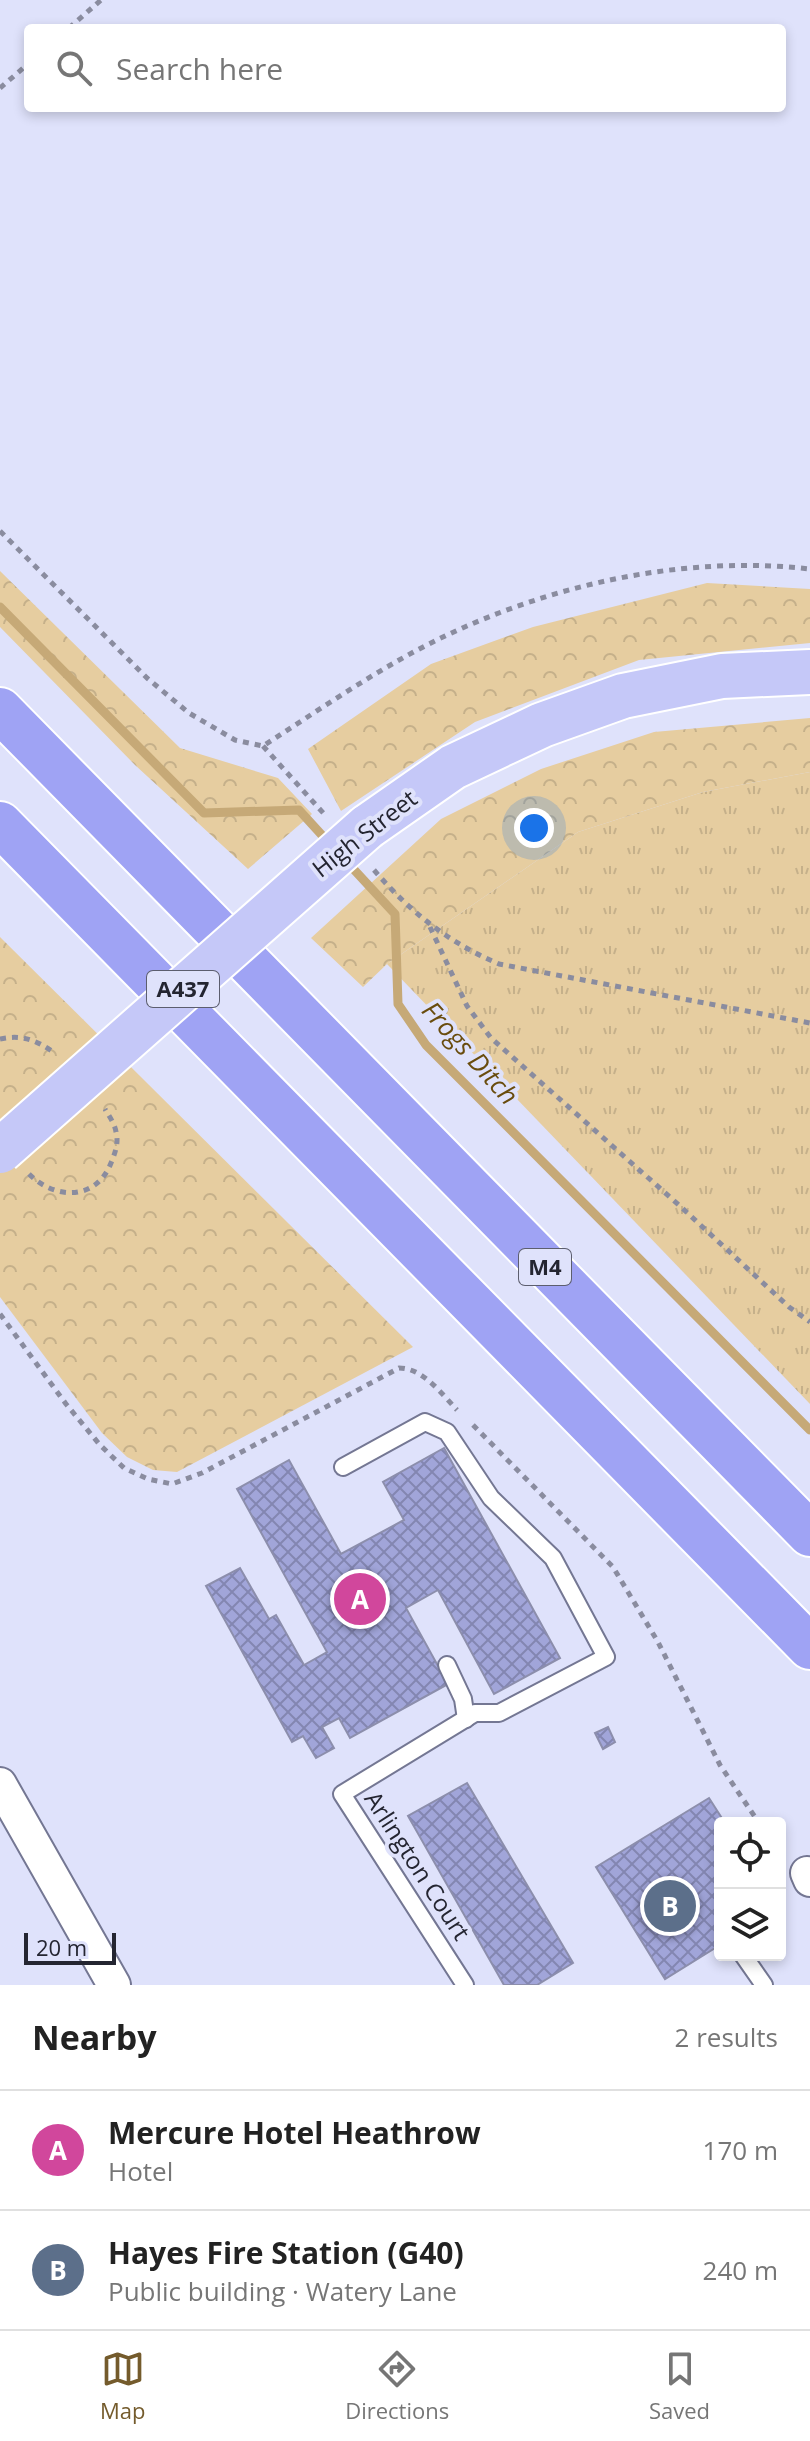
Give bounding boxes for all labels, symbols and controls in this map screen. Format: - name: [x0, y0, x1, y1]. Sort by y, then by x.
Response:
- search box: [24, 24, 786, 112]
- icon: search: [52, 46, 96, 90]
- text: Search here: [116, 48, 283, 89]
- street label: High Street: [305, 781, 423, 884]
- your location: [514, 808, 554, 848]
- road number: A437: [147, 971, 219, 1007]
- water label: Frogs Ditch: [415, 993, 527, 1112]
- road number: M4: [519, 1249, 571, 1285]
- pin: A: [334, 1569, 386, 1629]
- street label: Arlington Court: [358, 1784, 479, 1946]
- map controls: [714, 1817, 786, 1961]
- button: locate: [714, 1817, 786, 1889]
- pin: B: [644, 1876, 696, 1936]
- button: layers: [714, 1889, 786, 1961]
- scale bar: [24, 1929, 116, 1965]
- text: 20 m: [36, 1932, 87, 1962]
- text: Nearby: [32, 2014, 157, 2060]
- text: 2 results: [675, 2019, 778, 2055]
- text: Mercure Hotel Heathrow: [108, 2112, 481, 2153]
- text: A: [49, 2132, 67, 2168]
- text: 170 m: [703, 2132, 778, 2168]
- text: Hotel: [108, 2153, 173, 2189]
- text: Hayes Fire Station (G40): [108, 2232, 464, 2273]
- text: B: [49, 2252, 67, 2288]
- text: 240 m: [703, 2252, 778, 2288]
- text: Public building · Watery Lane: [108, 2273, 457, 2309]
- tab: Map: [100, 2347, 145, 2425]
- tab: Directions: [345, 2347, 449, 2425]
- tab: Saved: [649, 2347, 710, 2425]

